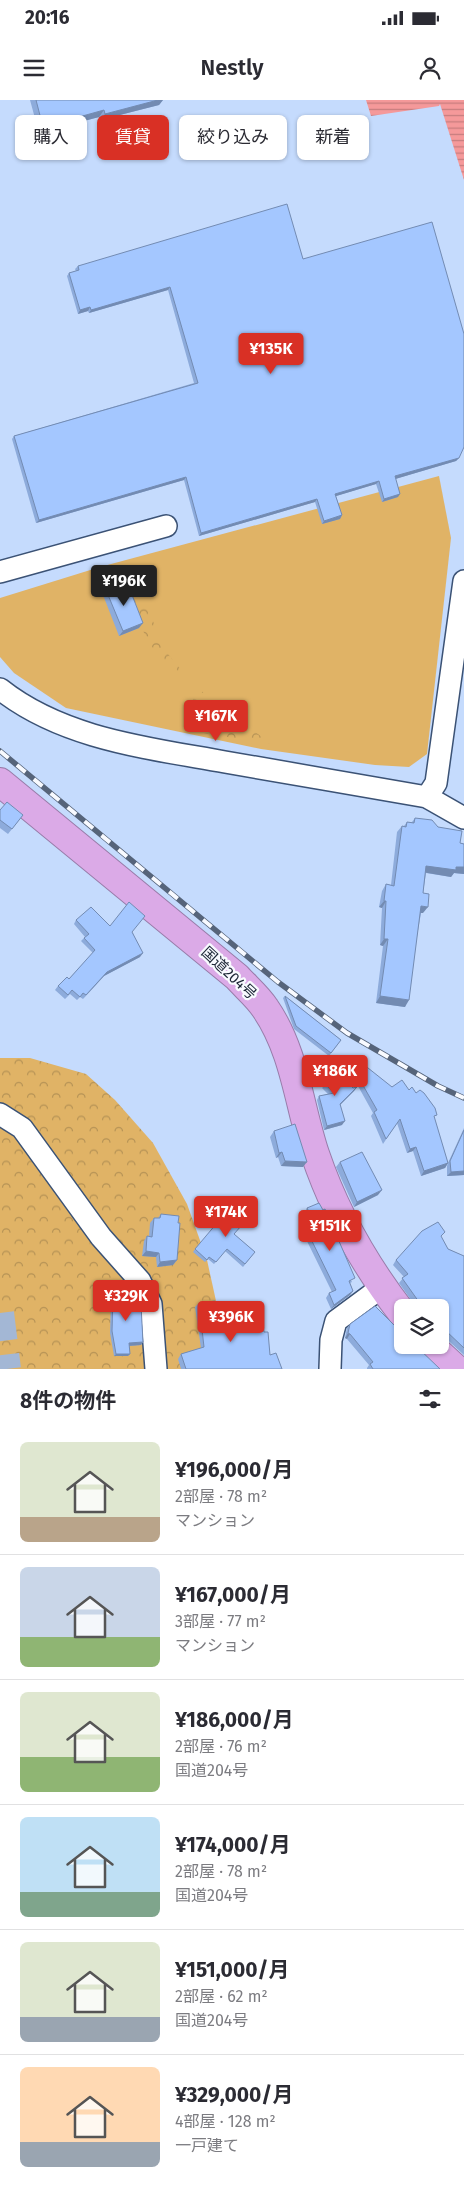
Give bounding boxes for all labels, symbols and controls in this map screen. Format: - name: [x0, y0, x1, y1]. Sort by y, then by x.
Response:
- text: 20:16: [25, 6, 69, 29]
- icon: menu: [20, 54, 48, 82]
- text: Nestly: [200, 54, 264, 81]
- icon: person: [416, 54, 444, 82]
- chip: 購入: [15, 115, 87, 160]
- chip: 賃貸: [97, 115, 169, 160]
- chip: 絞り込み: [179, 115, 287, 160]
- chip: 新着: [297, 115, 369, 160]
- pin: ¥135K: [236, 332, 306, 375]
- text: ¥135K: [249, 339, 293, 358]
- pin: ¥196K: [89, 564, 159, 607]
- text: ¥196K: [102, 571, 146, 590]
- pin: ¥167K: [181, 700, 251, 742]
- text: ¥167K: [195, 706, 237, 725]
- street label: 国道204号: [198, 943, 260, 1003]
- pin: ¥186K: [300, 1054, 370, 1097]
- text: ¥186K: [313, 1061, 357, 1080]
- pin: ¥174K: [191, 1196, 261, 1238]
- text: ¥174K: [205, 1202, 247, 1221]
- pin: ¥151K: [295, 1210, 365, 1252]
- text: ¥151K: [309, 1216, 351, 1235]
- pin: ¥329K: [91, 1280, 161, 1322]
- text: ¥329K: [104, 1286, 148, 1305]
- map controls: [394, 1299, 449, 1354]
- button: layers: [394, 1299, 449, 1354]
- pin: ¥396K: [196, 1300, 266, 1343]
- text: ¥396K: [208, 1307, 254, 1326]
- icon: filters: [416, 1385, 444, 1413]
- text: 8件の物件: [20, 1388, 116, 1414]
- text: ¥196,000/月: [175, 1457, 293, 1483]
- icon: home: [60, 1462, 120, 1522]
- text: 2部屋 · 78 m²: [175, 1487, 267, 1506]
- text: マンション: [175, 1511, 255, 1530]
- text: ¥167,000/月: [175, 1582, 291, 1608]
- icon: home: [60, 1587, 120, 1647]
- text: 3部屋 · 77 m²: [175, 1612, 266, 1631]
- text: マンション: [175, 1636, 255, 1655]
- text: ¥186,000/月: [175, 1707, 294, 1733]
- icon: home: [60, 1712, 120, 1772]
- text: 2部屋 · 76 m²: [175, 1737, 267, 1756]
- text: 国道204号: [175, 1761, 248, 1780]
- text: ¥174,000/月: [175, 1832, 290, 1858]
- icon: home: [60, 1837, 120, 1897]
- text: 2部屋 · 78 m²: [175, 1862, 267, 1881]
- text: 国道204号: [175, 1886, 248, 1905]
- text: ¥151,000/月: [175, 1957, 289, 1983]
- icon: home: [60, 1962, 120, 2022]
- text: 2部屋 · 62 m²: [175, 1987, 268, 2006]
- text: 国道204号: [175, 2011, 248, 2030]
- text: ¥329,000/月: [175, 2082, 293, 2108]
- icon: home: [60, 2087, 120, 2147]
- text: 4部屋 · 128 m²: [175, 2112, 276, 2131]
- text: 一戸建て: [175, 2136, 239, 2155]

